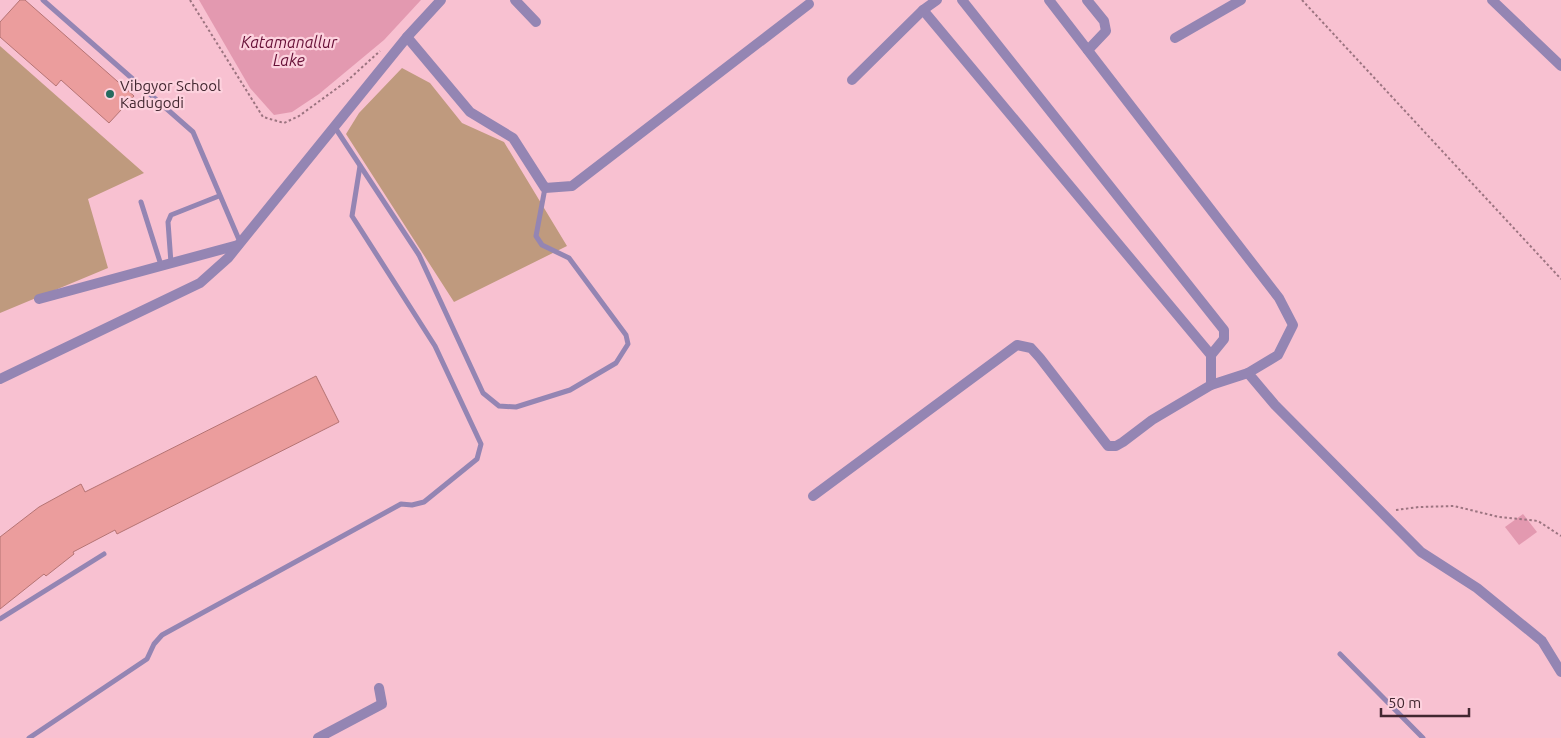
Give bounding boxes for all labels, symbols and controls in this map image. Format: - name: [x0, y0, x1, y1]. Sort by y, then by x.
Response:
- water label: Katamanallur Lake: [241, 33, 338, 69]
- place label: Vibgyor School Kadugodi: [120, 77, 221, 111]
- marker: Vibgyor School Kadugodi: [104, 88, 116, 100]
- scale bar: [1381, 686, 1468, 718]
- text: 50 m: [1388, 694, 1421, 711]

